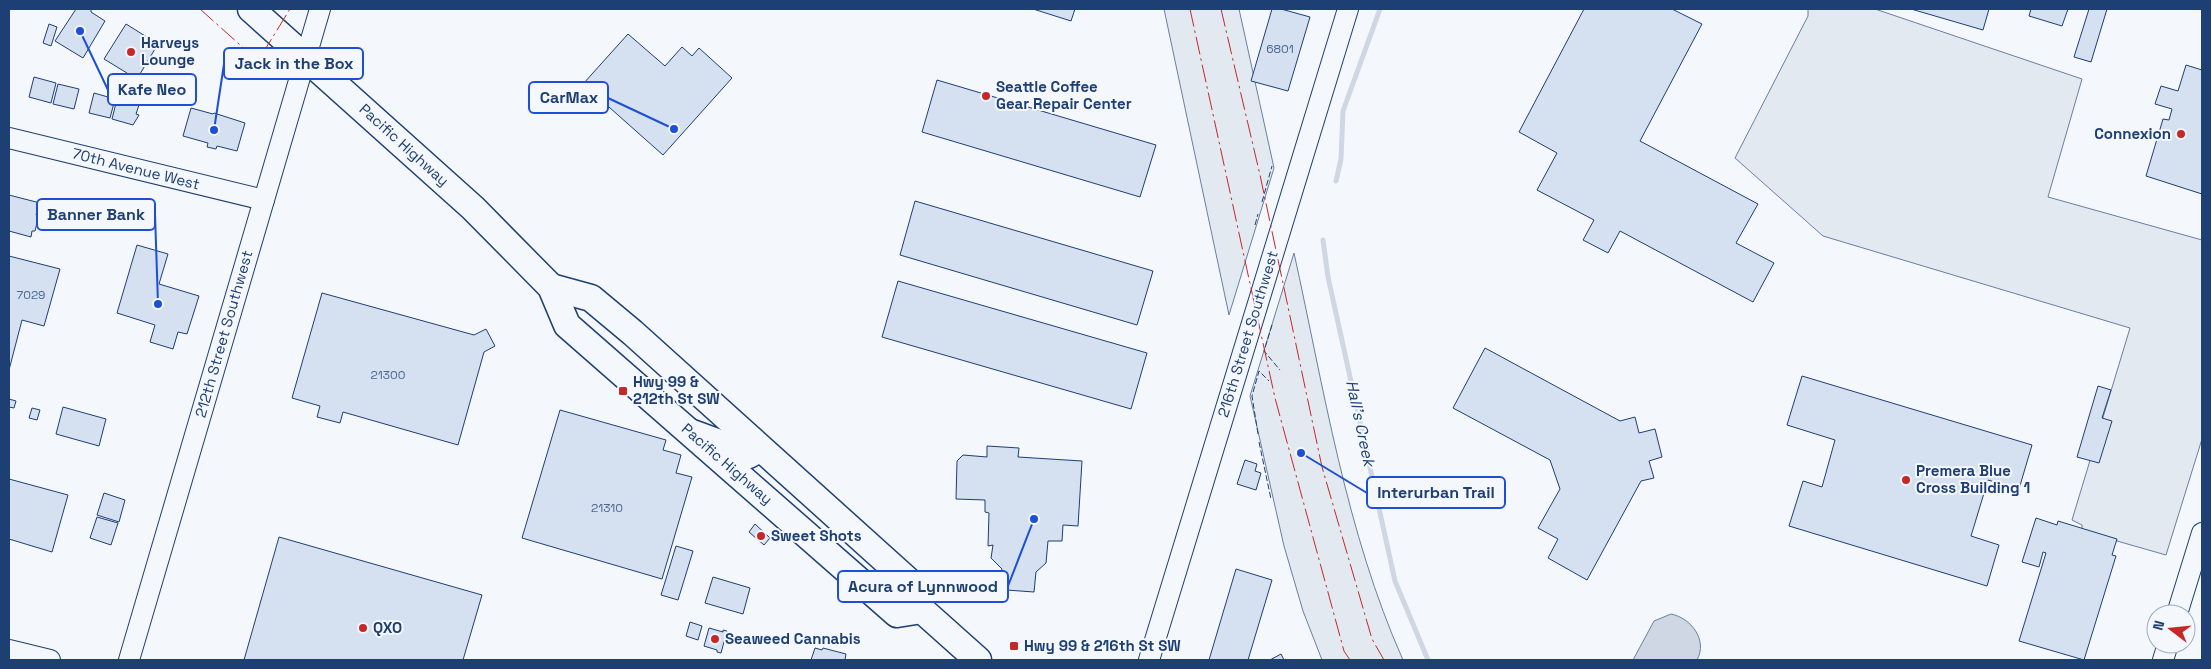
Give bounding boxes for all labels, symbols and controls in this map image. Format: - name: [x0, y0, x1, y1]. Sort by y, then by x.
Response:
- place label: Harveys Lounge: [141, 33, 199, 69]
- house number: 6801: [1266, 41, 1294, 57]
- marker: Harveys Lounge: [125, 46, 137, 58]
- callout: Jack in the Box: [224, 48, 363, 79]
- text: Jack in the Box: [235, 53, 354, 74]
- callout: Kafe Neo: [108, 74, 196, 105]
- place label: Seattle Coffee Gear Repair Center: [996, 77, 1132, 113]
- text: Kafe Neo: [118, 79, 186, 100]
- callout: CarMax: [529, 82, 608, 113]
- text: CarMax: [540, 87, 599, 108]
- marker: Seattle Coffee Gear Repair Center: [980, 90, 992, 102]
- street label: Pacific Highway: [355, 99, 453, 190]
- place label: Connexion: [2094, 124, 2171, 143]
- marker: Connexion: [2175, 128, 2187, 140]
- street label: 70th Avenue West: [70, 143, 202, 194]
- callout: Banner Bank: [37, 199, 155, 230]
- text: Banner Bank: [47, 204, 145, 225]
- street label: 212th Street Southwest: [191, 248, 257, 420]
- street label: 216th Street Southwest: [1213, 248, 1282, 419]
- house number: 7029: [17, 287, 45, 303]
- house number: 21300: [371, 367, 405, 383]
- place label: Hwy 99 & 212th St SW: [633, 372, 720, 408]
- water label: Hall's Creek: [1341, 378, 1380, 470]
- marker: Hwy 99 & 212th St SW: [617, 385, 629, 397]
- street label: Pacific Highway: [678, 419, 777, 508]
- place label: Premera Blue Cross Building 1: [1916, 461, 2030, 497]
- marker: Premera Blue Cross Building 1: [1900, 474, 1912, 486]
- callout: Interurban Trail: [1367, 477, 1505, 508]
- text: Interurban Trail: [1377, 482, 1495, 503]
- house number: 21310: [591, 500, 623, 516]
- place label: Sweet Shots: [771, 526, 862, 545]
- marker: Sweet Shots: [755, 530, 767, 542]
- callout: Acura of Lynnwood: [838, 571, 1008, 602]
- text: Acura of Lynnwood: [848, 576, 998, 597]
- north arrow: [2146, 604, 2196, 654]
- place label: QXO: [373, 618, 402, 637]
- text: N: [2149, 618, 2168, 632]
- marker: QXO: [357, 622, 369, 634]
- place label: Seaweed Cannabis: [725, 629, 861, 648]
- marker: Seaweed Cannabis: [709, 633, 721, 645]
- place label: Hwy 99 & 216th St SW: [1024, 636, 1181, 655]
- marker: Hwy 99 & 216th St SW: [1008, 640, 1020, 652]

